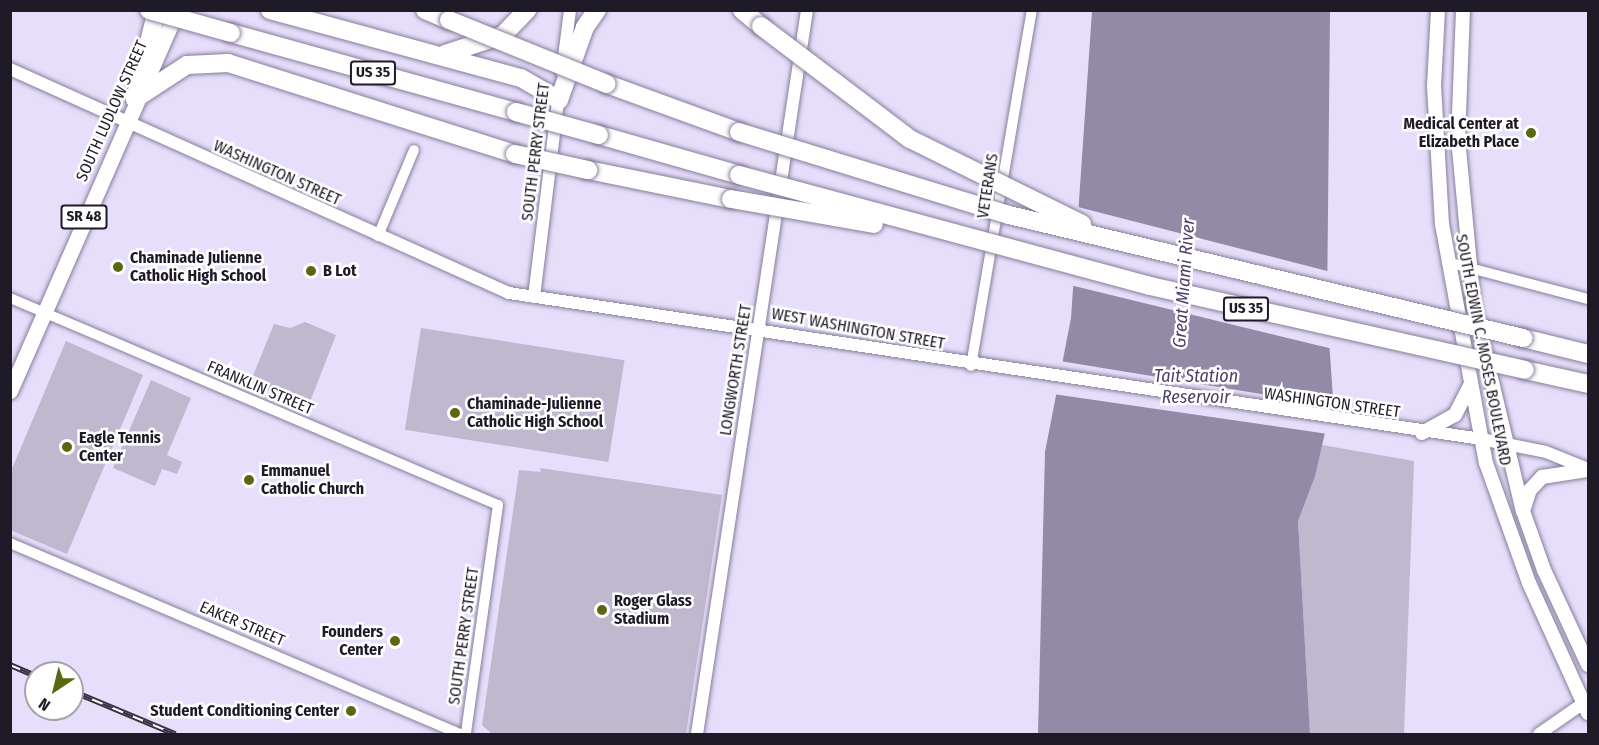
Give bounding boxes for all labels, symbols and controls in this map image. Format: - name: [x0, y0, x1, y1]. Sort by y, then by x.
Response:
- street label: SOUTH LUDLOW STREET: [72, 38, 152, 184]
- road number: US 35: [349, 61, 397, 85]
- street label: SOUTH PERRY STREET: [518, 82, 554, 222]
- place label: Medical Center at Elizabeth Place: [1403, 114, 1519, 152]
- marker: Medical Center at Elizabeth Place: [1524, 126, 1538, 140]
- street label: WASHINGTON STREET: [210, 136, 344, 210]
- street label: VETERANS: [973, 152, 1003, 220]
- road number: SR 48: [60, 205, 108, 229]
- water label: Great Miami River: [1169, 218, 1199, 348]
- street label: SOUTH EDWIN C. MOSES BOULEVARD: [1451, 233, 1515, 467]
- place label: Chaminade Julienne Catholic High School: [130, 248, 266, 286]
- marker: Chaminade Julienne Catholic High School: [111, 260, 125, 274]
- place label: B Lot: [323, 261, 357, 281]
- marker: B Lot: [304, 264, 318, 278]
- road number: US 35: [1222, 297, 1270, 321]
- street label: LONGWORTH STREET: [716, 303, 756, 437]
- street label: WEST WASHINGTON STREET: [770, 304, 946, 354]
- street label: FRANKLIN STREET: [204, 357, 316, 419]
- water label: Tait Station Reservoir: [1154, 366, 1238, 409]
- street label: WASHINGTON STREET: [1263, 384, 1401, 422]
- place label: Chaminade-Julienne Catholic High School: [467, 394, 603, 432]
- marker: Chaminade-Julienne Catholic High School: [448, 406, 462, 420]
- place label: Eagle Tennis Center: [79, 428, 161, 466]
- marker: Eagle Tennis Center: [60, 440, 74, 454]
- place label: Emmanuel Catholic Church: [261, 461, 364, 499]
- marker: Emmanuel Catholic Church: [242, 473, 256, 487]
- street label: SOUTH PERRY STREET: [445, 566, 483, 706]
- place label: Roger Glass Stadium: [614, 591, 692, 629]
- street label: EAKER STREET: [197, 597, 287, 651]
- marker: Roger Glass Stadium: [595, 603, 609, 617]
- place label: Founders Center: [322, 622, 383, 660]
- marker: Founders Center: [388, 634, 402, 648]
- north arrow: [24, 661, 84, 721]
- text: N: [35, 694, 54, 715]
- place label: Student Conditioning Center: [150, 701, 339, 721]
- marker: Student Conditioning Center: [344, 704, 358, 718]

